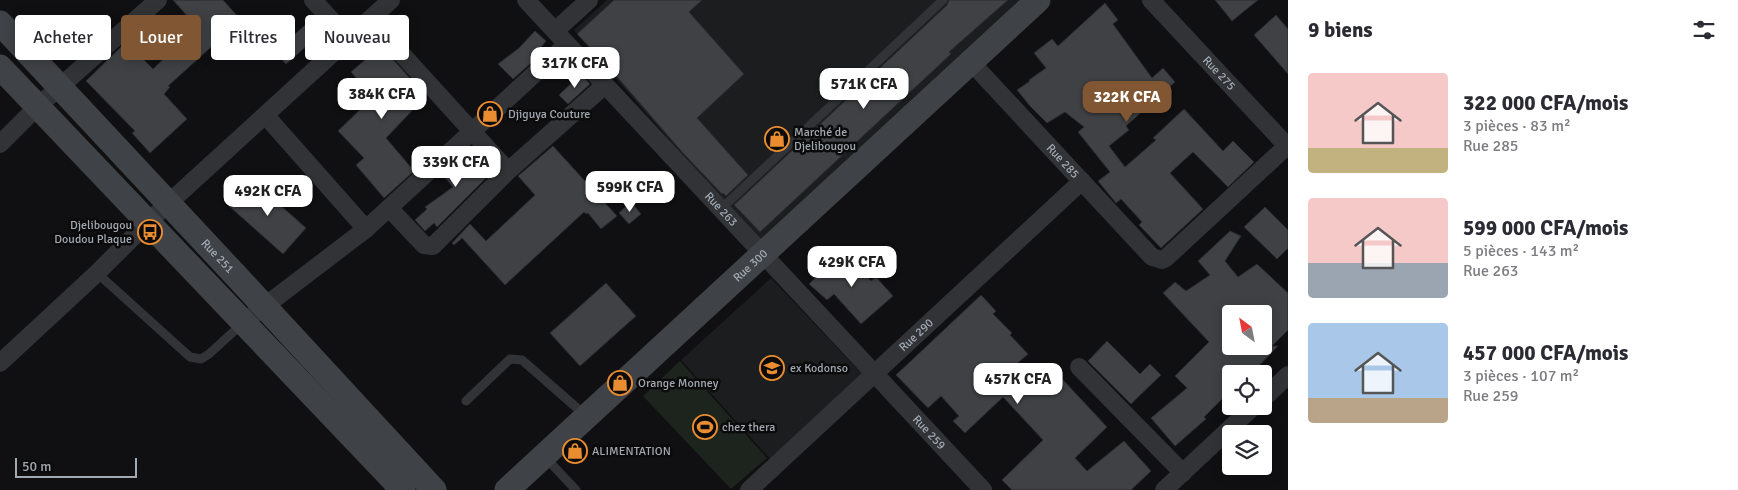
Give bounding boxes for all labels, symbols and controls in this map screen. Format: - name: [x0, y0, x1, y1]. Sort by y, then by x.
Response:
- chip: Acheter: [15, 15, 111, 60]
- chip: Louer: [121, 15, 201, 60]
- chip: Filtres: [211, 15, 295, 60]
- chip: Nouveau: [305, 15, 409, 60]
- icon: filters: [1690, 16, 1718, 44]
- text: 9 biens: [1308, 17, 1373, 43]
- pin: 317K CFA: [523, 46, 627, 89]
- text: 317K CFA: [542, 53, 608, 73]
- street label: Rue 275: [1200, 53, 1239, 93]
- pin: 571K CFA: [812, 68, 916, 110]
- text: 571K CFA: [831, 74, 897, 94]
- pin: 384K CFA: [330, 78, 434, 120]
- pin: 322K CFA: [1075, 80, 1179, 123]
- text: 384K CFA: [349, 84, 415, 104]
- text: 322K CFA: [1094, 87, 1160, 107]
- text: 322 000 CFA/mois: [1463, 90, 1628, 116]
- icon: home: [1348, 93, 1408, 153]
- shop icon: Djiguya Couture: [477, 101, 503, 127]
- place label: Djiguya Couture: [508, 107, 590, 122]
- text: 3 pièces · 83 m²: [1463, 116, 1571, 136]
- place label: Marché de Djelibougou: [794, 125, 856, 154]
- shop icon: Marché de Djelibougou: [764, 126, 790, 152]
- text: Rue 285: [1463, 136, 1518, 156]
- street label: Rue 285: [1043, 141, 1082, 181]
- pin: 339K CFA: [404, 146, 508, 188]
- text: 339K CFA: [423, 152, 489, 172]
- pin: 599K CFA: [578, 170, 682, 213]
- pin: 492K CFA: [216, 174, 320, 217]
- text: 599K CFA: [597, 177, 663, 197]
- text: 492K CFA: [235, 181, 301, 201]
- street label: Rue 263: [701, 189, 741, 229]
- text: 599 000 CFA/mois: [1463, 215, 1628, 241]
- place label: Djelibougou Doudou Plaque: [54, 218, 132, 247]
- icon: home: [1348, 218, 1408, 278]
- bus stop icon: Djelibougou Doudou Plaque: [137, 219, 163, 245]
- street label: Rue 251: [198, 236, 237, 276]
- text: 5 pièces · 143 m²: [1463, 241, 1579, 261]
- street label: Rue 300: [730, 246, 771, 285]
- pin: 429K CFA: [800, 246, 904, 288]
- text: 429K CFA: [819, 252, 885, 272]
- text: Rue 263: [1463, 261, 1518, 281]
- north arrow: [1222, 305, 1272, 355]
- map controls: [1222, 305, 1272, 475]
- street label: Rue 290: [896, 315, 936, 355]
- text: 457 000 CFA/mois: [1463, 340, 1628, 366]
- icon: home: [1348, 343, 1408, 403]
- school or university icon: ex Kodonso: [759, 355, 785, 381]
- place label: ex Kodonso: [790, 361, 848, 376]
- pin: 457K CFA: [966, 362, 1070, 405]
- button: locate: [1222, 365, 1272, 415]
- text: 3 pièces · 107 m²: [1463, 366, 1579, 386]
- text: 457K CFA: [985, 369, 1051, 389]
- shop icon: Orange Monney: [607, 370, 633, 396]
- place label: Orange Monney: [638, 376, 719, 391]
- text: Rue 259: [1463, 386, 1518, 406]
- street label: Rue 259: [909, 412, 949, 453]
- sports icon: chez thera: [692, 414, 718, 440]
- place label: chez thera: [722, 420, 775, 435]
- button: layers: [1222, 425, 1272, 475]
- shop icon: ALIMENTATION: [562, 438, 588, 464]
- place label: ALIMENTATION: [592, 444, 671, 459]
- scale bar: [15, 455, 138, 478]
- text: 50 m: [22, 458, 51, 475]

